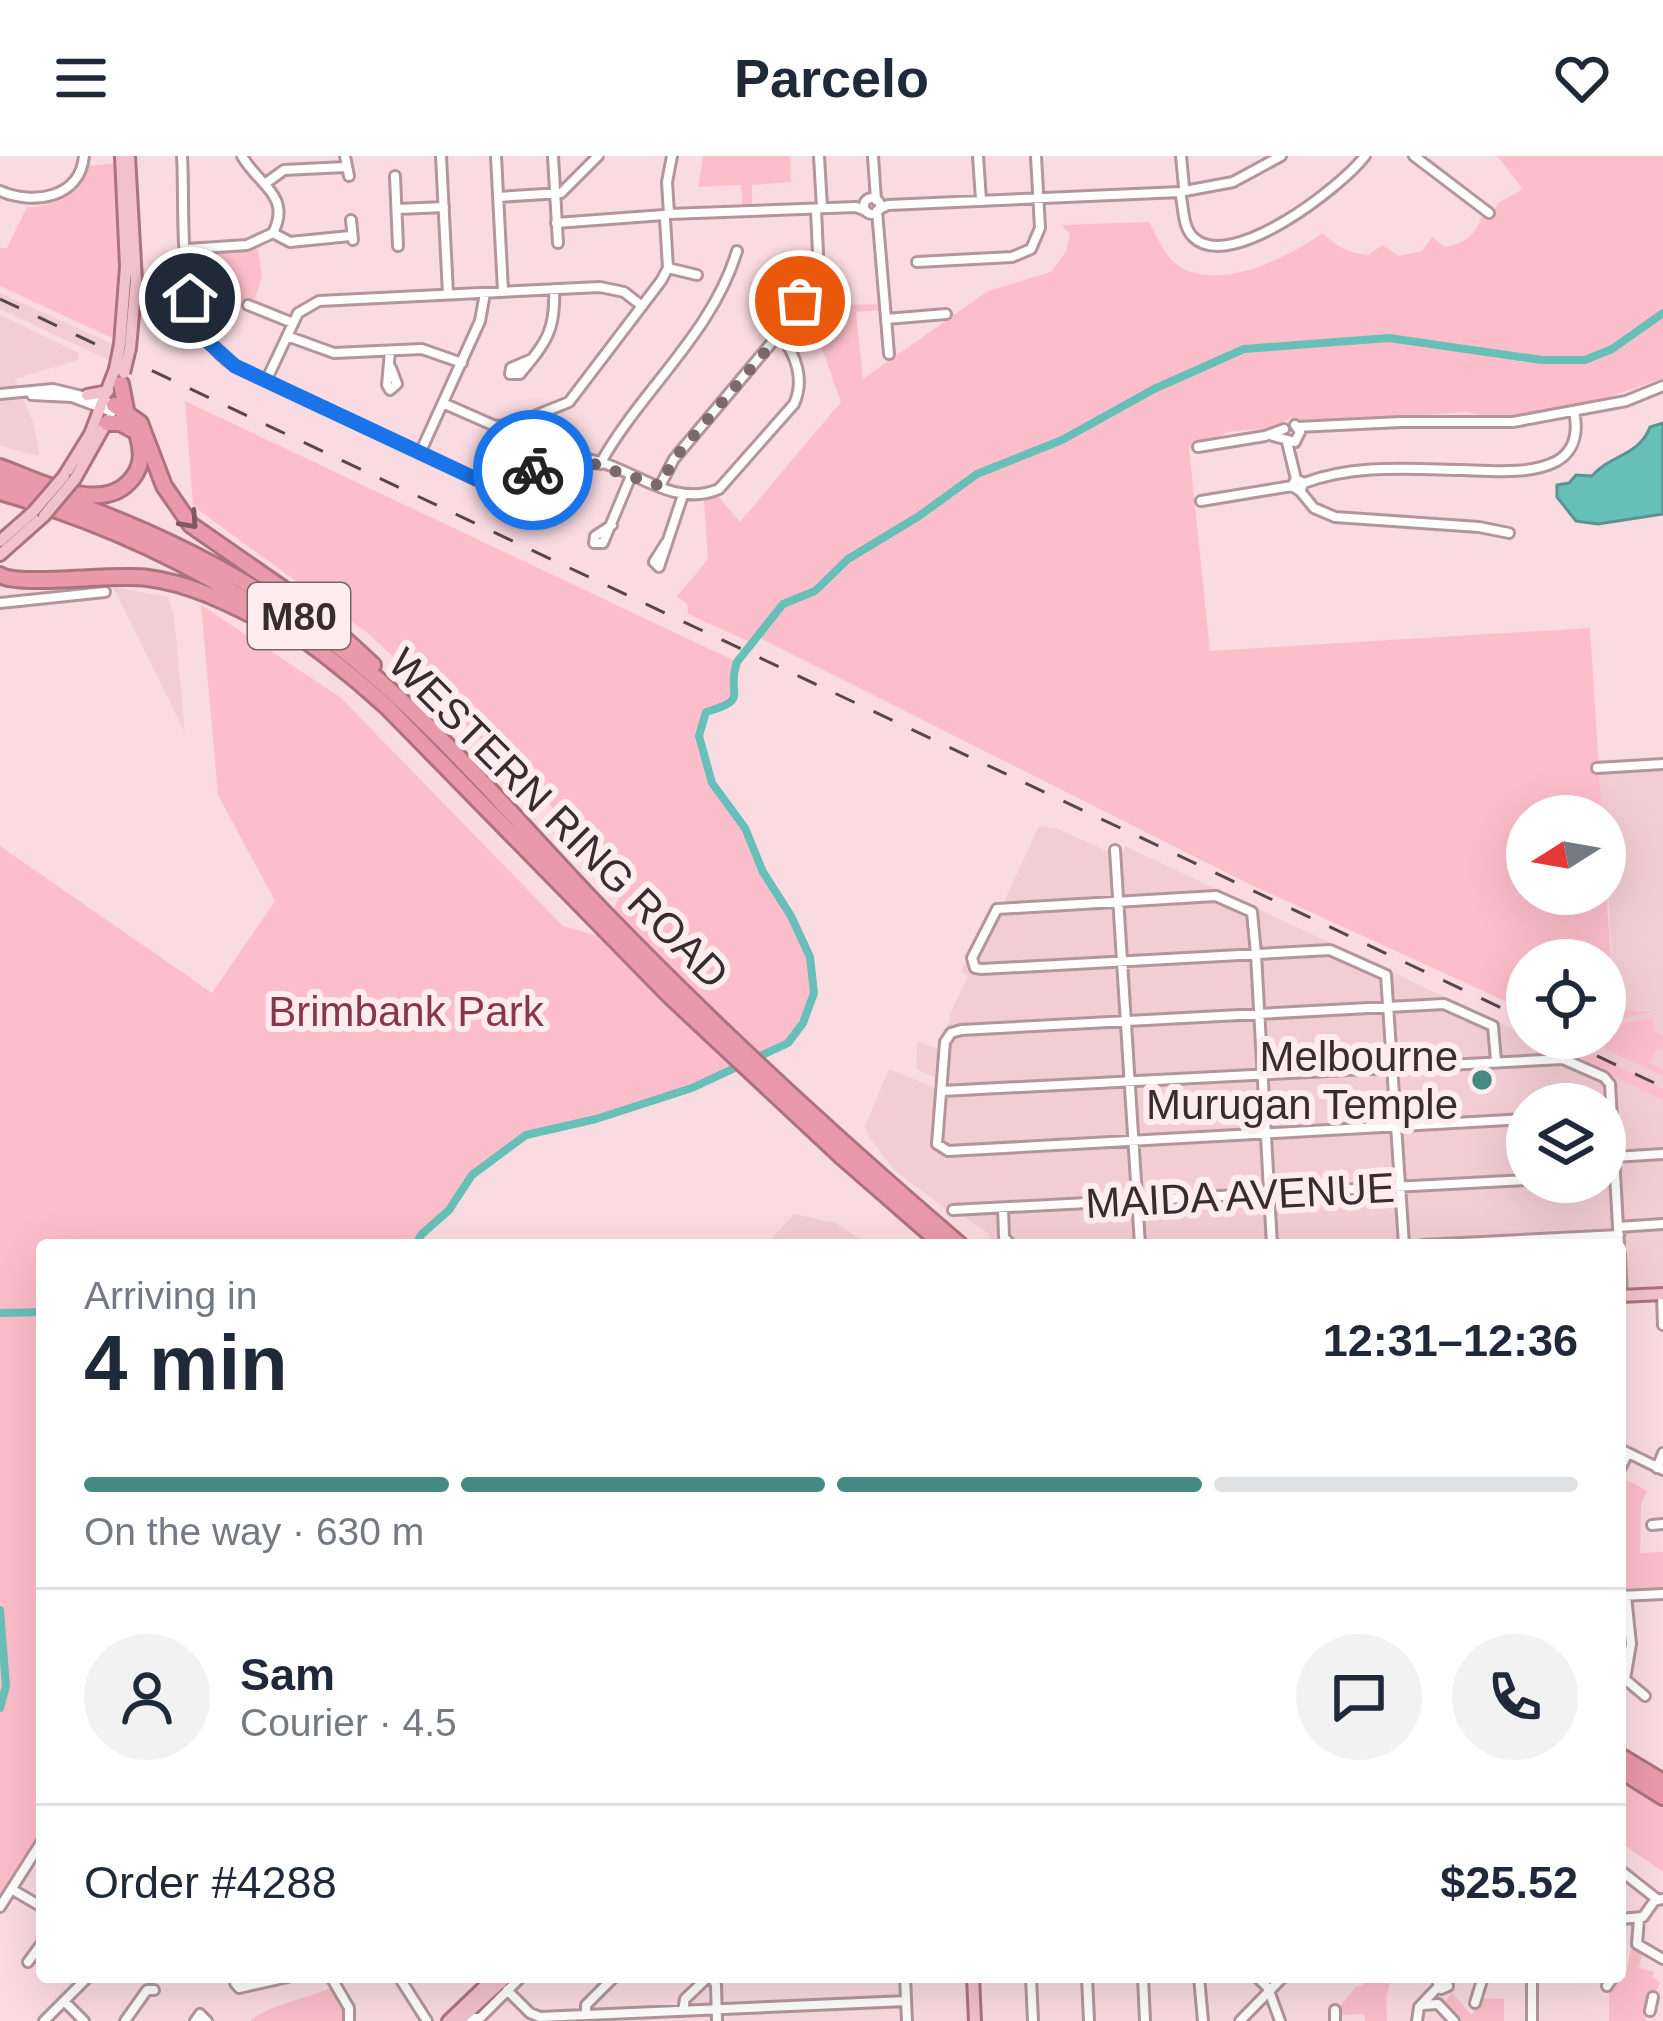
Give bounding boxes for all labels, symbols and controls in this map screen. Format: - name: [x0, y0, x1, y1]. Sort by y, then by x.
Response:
- icon: menu: [48, 45, 114, 111]
- icon: heart: [1549, 45, 1615, 111]
- text: Parcelo: [734, 48, 929, 108]
- pin: [139, 247, 241, 349]
- pin: [749, 250, 851, 352]
- icon: home: [157, 265, 223, 331]
- icon: bag: [767, 268, 833, 334]
- courier: [473, 410, 593, 530]
- icon: bike: [500, 437, 566, 503]
- one-way arrow: [176, 508, 197, 529]
- road number: M80: [248, 583, 350, 649]
- street label: WESTERN RING ROAD: [380, 639, 738, 997]
- north arrow: [1506, 795, 1626, 915]
- map controls: [1506, 795, 1626, 1203]
- button: locate: [1506, 939, 1626, 1059]
- park label: Brimbank Park: [268, 988, 545, 1035]
- place label: Melbourne Murugan Temple: [1146, 1033, 1458, 1128]
- marker: Melbourne Murugan Temple: [1469, 1067, 1495, 1093]
- button: layers: [1506, 1083, 1626, 1203]
- street label: MAIDA AVENUE: [1084, 1164, 1396, 1227]
- text: Arriving in: [84, 1274, 257, 1317]
- text: 12:31–12:36: [1323, 1315, 1578, 1366]
- text: 4 min: [84, 1319, 288, 1407]
- text: On the way · 630 m: [84, 1510, 424, 1553]
- button: person: [84, 1634, 210, 1760]
- button: chat: [1296, 1634, 1422, 1760]
- button: phone: [1452, 1634, 1578, 1760]
- text: Sam: [240, 1649, 335, 1700]
- text: Courier · 4.5: [240, 1701, 457, 1744]
- text: Order #4288: [84, 1857, 337, 1908]
- text: $25.52: [1440, 1857, 1578, 1908]

